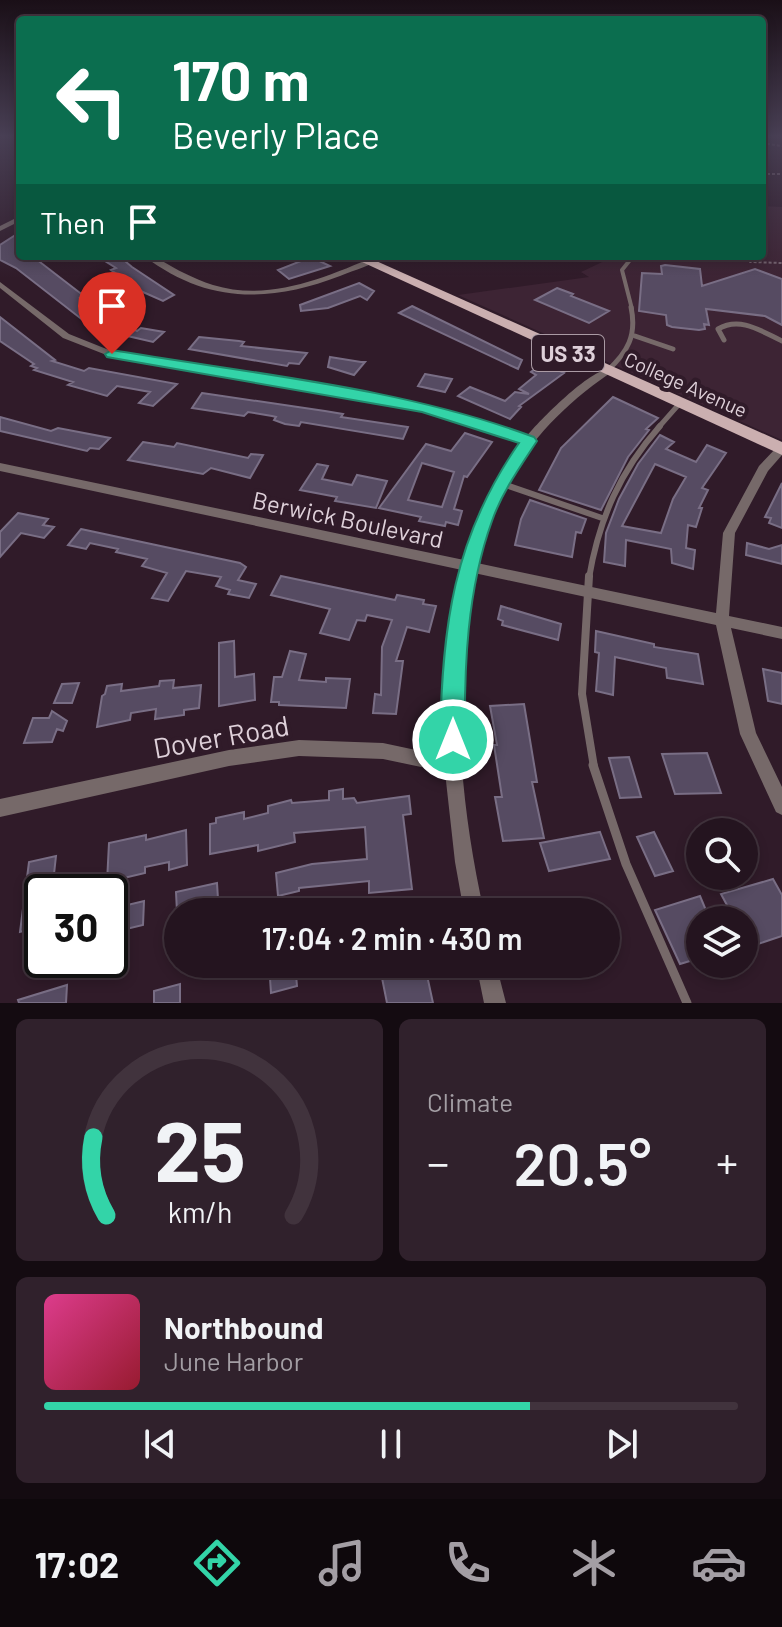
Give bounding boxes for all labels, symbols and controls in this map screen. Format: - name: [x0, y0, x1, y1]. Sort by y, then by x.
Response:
- text: 170 m: [172, 45, 309, 112]
- icon: left: [40, 48, 144, 152]
- text: Beverly Place: [172, 113, 380, 156]
- icon: arrive: [121, 200, 165, 244]
- text: Then: [40, 204, 105, 240]
- pin: [78, 272, 146, 354]
- icon: arrive: [90, 284, 134, 328]
- road number: US 33: [532, 335, 604, 371]
- street label: College Avenue: [621, 346, 751, 422]
- street label: Berwick Boulevard: [250, 485, 446, 553]
- position arrow: [411, 698, 495, 782]
- street label: Dover Road: [150, 707, 292, 765]
- map controls: [686, 818, 758, 978]
- button: search: [686, 818, 758, 890]
- speed limit sign: 30: [24, 874, 128, 978]
- button: layers: [686, 906, 758, 978]
- text: 17:04 · 2 min · 430 m: [262, 920, 522, 956]
- text: Climate: [427, 1086, 513, 1117]
- text: 25: [154, 1099, 245, 1199]
- text: 20.5°: [514, 1126, 652, 1198]
- text: −: [427, 1135, 449, 1188]
- text: +: [716, 1135, 738, 1188]
- text: km/h: [167, 1194, 232, 1229]
- text: Northbound: [164, 1309, 323, 1345]
- text: June Harbor: [164, 1345, 303, 1376]
- icon: previous: [138, 1422, 182, 1466]
- icon: pause: [369, 1422, 413, 1466]
- icon: next: [600, 1422, 644, 1466]
- icon: directions: [189, 1535, 245, 1591]
- icon: music: [314, 1535, 370, 1591]
- icon: phone: [440, 1535, 496, 1591]
- icon: climate: [566, 1535, 622, 1591]
- icon: car: [691, 1535, 747, 1591]
- text: 17:02: [35, 1542, 119, 1585]

